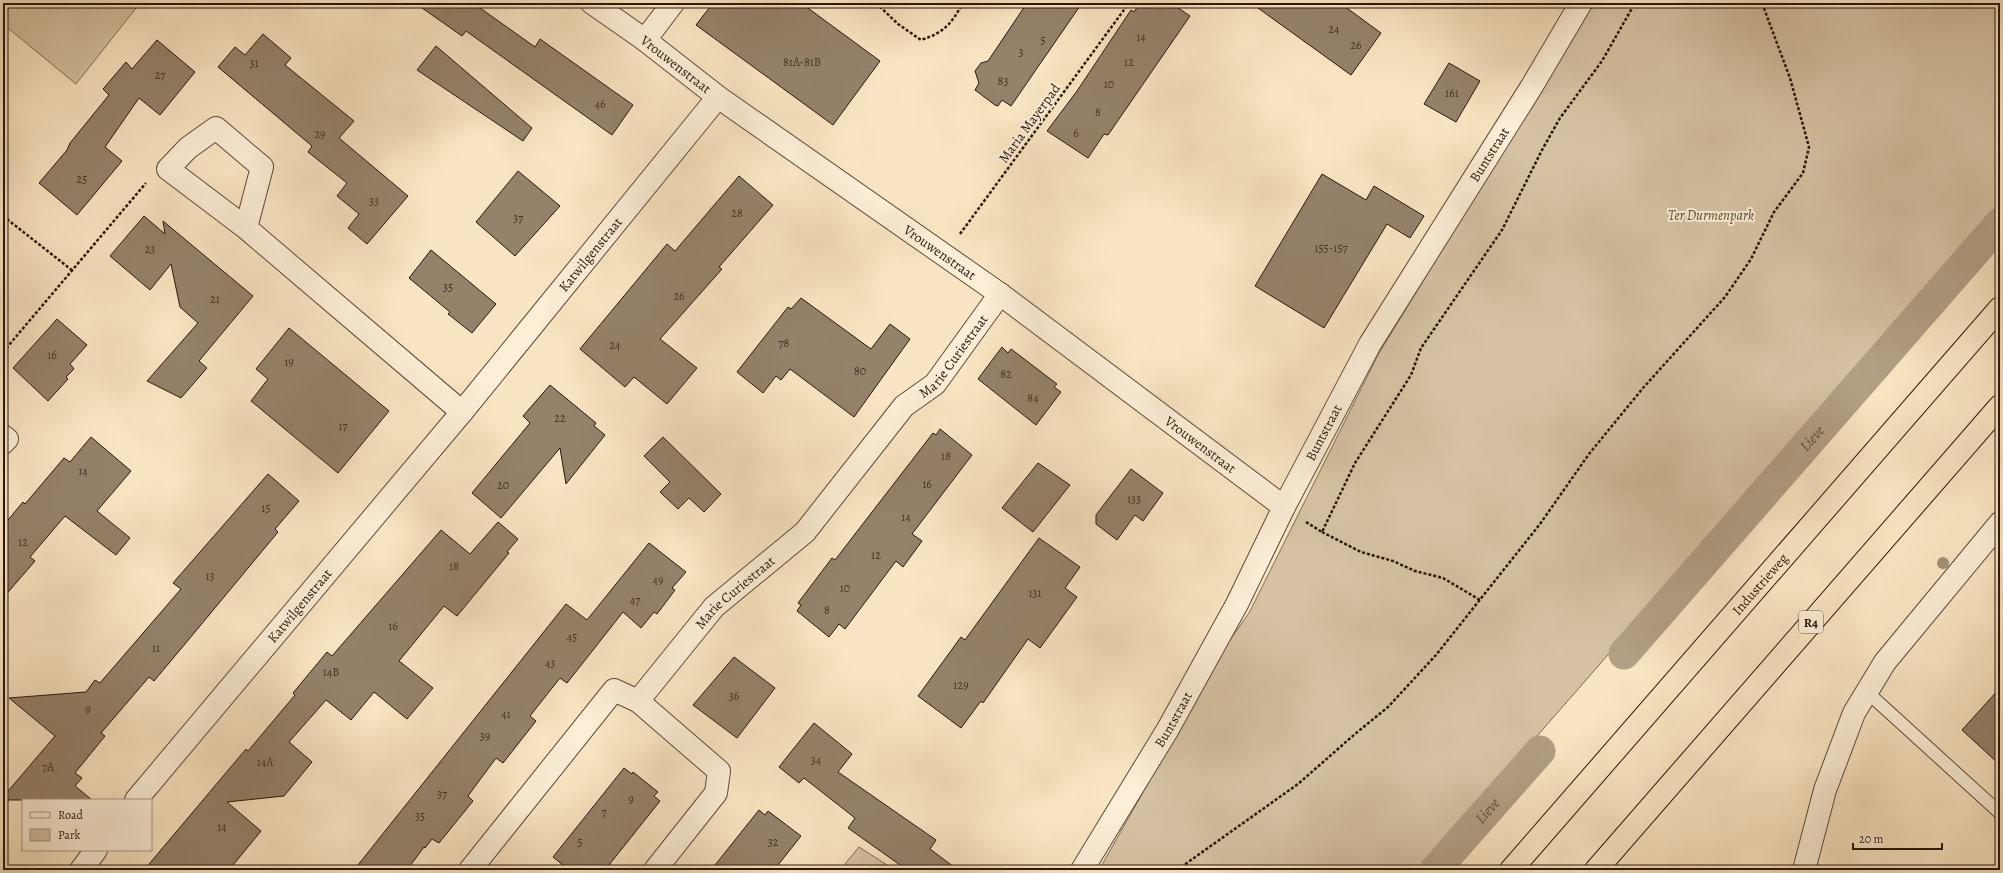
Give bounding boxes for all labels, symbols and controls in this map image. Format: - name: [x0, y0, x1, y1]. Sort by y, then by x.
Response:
- house number: 24: [1328, 21, 1340, 37]
- house number: 14: [1136, 29, 1146, 45]
- street label: Vrouwenstraat: [636, 30, 715, 98]
- house number: 5: [1040, 32, 1046, 48]
- house number: 26: [1350, 37, 1362, 53]
- house number: 3: [1019, 44, 1024, 60]
- house number: 81A-81B: [783, 54, 821, 70]
- house number: 12: [1124, 54, 1134, 70]
- house number: 31: [249, 55, 259, 71]
- house number: 27: [155, 67, 166, 83]
- house number: 83: [998, 73, 1008, 89]
- house number: 10: [1104, 76, 1114, 92]
- street label: Maria Mayerpad: [994, 79, 1065, 167]
- house number: 161: [1445, 85, 1459, 101]
- house number: 46: [595, 96, 606, 112]
- house number: 8: [1095, 104, 1101, 120]
- street label: Buntstraat: [1465, 123, 1514, 186]
- house number: 6: [1073, 125, 1079, 141]
- house number: 29: [314, 126, 326, 142]
- house number: 25: [77, 171, 87, 187]
- house number: 33: [369, 193, 379, 209]
- house number: 28: [731, 205, 743, 221]
- park label: Ter Durmenpark: [1668, 206, 1754, 225]
- house number: 37: [513, 210, 524, 226]
- street label: Katwilgenstraat: [554, 213, 627, 296]
- street label: Vrouwenstraat: [899, 220, 980, 285]
- house number: 155-157: [1314, 240, 1349, 256]
- house number: 23: [145, 241, 155, 257]
- house number: 35: [443, 279, 453, 295]
- house number: 26: [673, 288, 685, 304]
- house number: 21: [210, 291, 220, 307]
- street label: Marie Curiestraat: [915, 310, 992, 402]
- house number: 78: [779, 335, 790, 351]
- house number: 24: [609, 337, 621, 353]
- house number: 16: [47, 347, 57, 363]
- house number: 19: [284, 354, 294, 370]
- house number: 80: [854, 363, 866, 379]
- house number: 82: [1000, 366, 1012, 382]
- house number: 84: [1027, 390, 1039, 406]
- street label: Buntstraat: [1301, 401, 1347, 464]
- house number: 22: [554, 410, 566, 426]
- street label: Vrouwenstraat: [1160, 411, 1240, 478]
- house number: 17: [338, 418, 349, 434]
- water label: Lieve: [1795, 421, 1829, 456]
- house number: 18: [941, 448, 951, 464]
- house number: 14: [78, 463, 88, 479]
- house number: 16: [922, 476, 932, 492]
- house number: 20: [497, 477, 509, 493]
- house number: 133: [1127, 491, 1141, 507]
- house number: 15: [261, 500, 271, 516]
- house number: 14: [901, 509, 911, 525]
- house number: 12: [18, 534, 28, 550]
- house number: 12: [871, 547, 881, 563]
- street label: Industrieweg: [1728, 549, 1792, 619]
- street label: Marie Curiestraat: [691, 551, 779, 633]
- house number: 18: [449, 558, 459, 574]
- street label: Katwilgenstraat: [263, 565, 337, 647]
- house number: 13: [205, 568, 215, 584]
- house number: 49: [653, 572, 663, 588]
- house number: 10: [840, 580, 850, 596]
- house number: 131: [1028, 585, 1042, 601]
- house number: 47: [630, 592, 641, 608]
- house number: 8: [824, 602, 830, 618]
- road number: R4: [1799, 611, 1823, 633]
- house number: 16: [388, 618, 398, 634]
- house number: 45: [567, 629, 577, 645]
- house number: 11: [152, 640, 160, 656]
- house number: 43: [545, 655, 555, 671]
- house number: 14B: [323, 664, 339, 680]
- house number: 129: [953, 677, 969, 693]
- house number: 36: [729, 688, 740, 704]
- street label: Buntstraat: [1150, 688, 1197, 751]
- house number: 9: [85, 701, 91, 717]
- house number: 41: [501, 706, 511, 722]
- house number: 39: [480, 728, 490, 744]
- house number: 34: [811, 752, 822, 768]
- house number: 14A: [257, 754, 274, 770]
- house number: 7A: [42, 759, 55, 775]
- house number: 37: [437, 786, 448, 802]
- house number: 9: [628, 791, 634, 807]
- water label: Lieve: [1470, 793, 1504, 828]
- legend: [22, 799, 152, 851]
- house number: 7: [601, 804, 607, 820]
- text: Road: [58, 807, 84, 823]
- house number: 35: [415, 808, 425, 824]
- house number: 14: [217, 819, 227, 835]
- scale bar: [1853, 825, 1942, 851]
- text: Park: [58, 827, 81, 843]
- text: 20 m: [1859, 831, 1883, 847]
- house number: 5: [577, 834, 583, 850]
- house number: 32: [768, 834, 779, 850]

